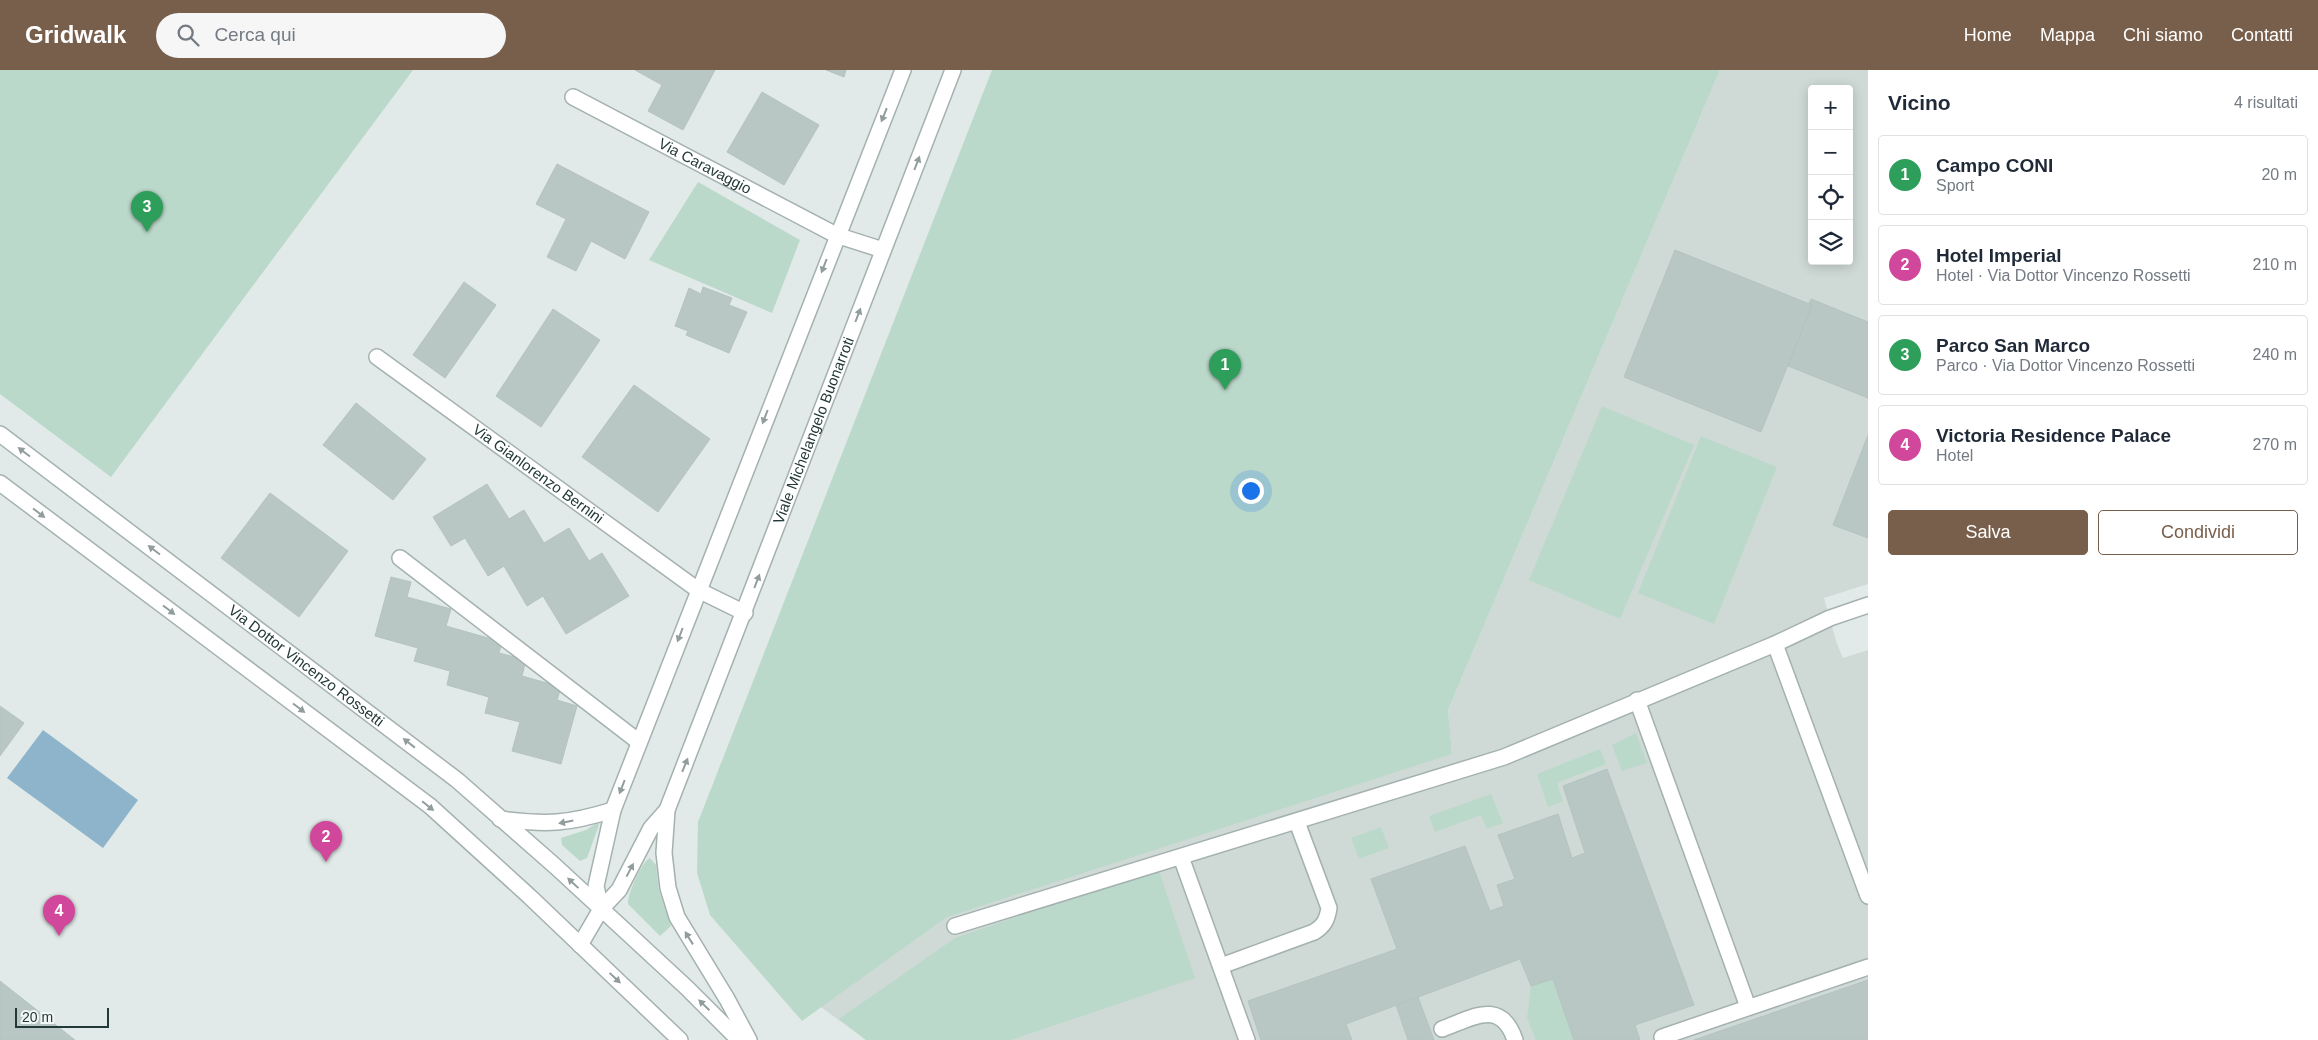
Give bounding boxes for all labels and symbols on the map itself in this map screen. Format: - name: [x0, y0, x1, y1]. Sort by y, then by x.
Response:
- one-way arrow: [880, 108, 888, 122]
- street label: Via Caravaggio: [656, 134, 754, 197]
- one-way arrow: [913, 156, 921, 170]
- pin: 3: [131, 191, 163, 232]
- one-way arrow: [820, 259, 828, 274]
- one-way arrow: [855, 307, 863, 322]
- street label: Viale Michelangelo Buonarroti: [769, 334, 857, 526]
- pin: 1: [1209, 349, 1241, 390]
- one-way arrow: [761, 410, 768, 425]
- street label: Via Gianlorenzo Bernini: [470, 420, 607, 527]
- one-way arrow: [17, 447, 31, 457]
- your location: [1238, 478, 1264, 504]
- one-way arrow: [32, 507, 45, 518]
- one-way arrow: [148, 544, 161, 555]
- one-way arrow: [753, 573, 761, 588]
- street label: Via Dottor Vincenzo Rossetti: [225, 601, 388, 730]
- one-way arrow: [162, 605, 176, 615]
- one-way arrow: [676, 628, 684, 643]
- one-way arrow: [292, 702, 305, 713]
- one-way arrow: [403, 737, 416, 748]
- one-way arrow: [681, 757, 689, 772]
- one-way arrow: [618, 780, 626, 795]
- one-way arrow: [422, 800, 435, 811]
- one-way arrow: [557, 818, 573, 826]
- pin: 2: [310, 821, 342, 862]
- one-way arrow: [626, 863, 634, 877]
- one-way arrow: [567, 877, 579, 889]
- pin: 4: [43, 895, 75, 936]
- one-way arrow: [684, 931, 693, 944]
- one-way arrow: [609, 972, 621, 984]
- one-way arrow: [699, 1000, 711, 1012]
- scale bar: [15, 1005, 109, 1028]

